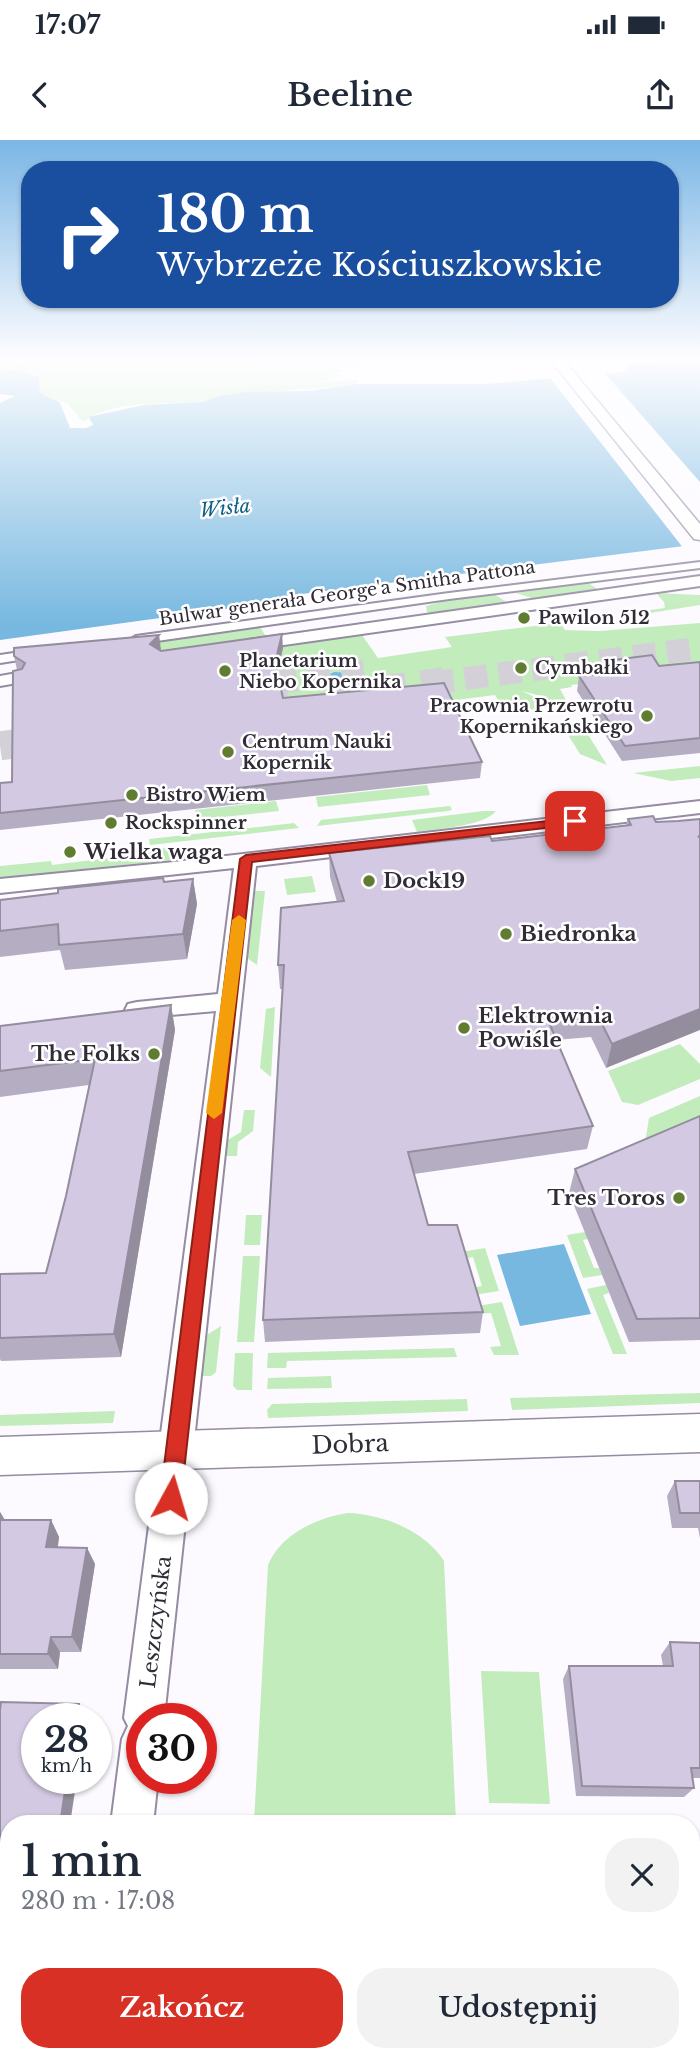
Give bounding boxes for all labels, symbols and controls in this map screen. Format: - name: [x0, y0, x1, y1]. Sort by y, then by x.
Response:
- text: 17:07: [35, 9, 100, 41]
- text: Beeline: [287, 75, 413, 115]
- icon: back: [21, 76, 59, 114]
- icon: share: [641, 76, 679, 114]
- text: 180 m: [157, 184, 314, 245]
- icon: right: [42, 189, 133, 280]
- text: Wybrzeże Kościuszkowskie: [157, 245, 602, 285]
- water label: Wisła: [199, 494, 252, 522]
- street label: Bulwar generała George'a Smitha Pattona: [157, 556, 537, 630]
- place label: Pawilon 512: [538, 607, 650, 629]
- marker: Pawilon 512: [516, 610, 532, 626]
- place label: Planetarium Niebo Kopernika: [239, 650, 402, 693]
- place label: Cymbałki: [535, 657, 629, 679]
- marker: Cymbałki: [513, 660, 529, 676]
- marker: Planetarium Niebo Kopernika: [217, 663, 233, 679]
- place label: Pracownia Przewrotu Kopernikańskiego: [430, 695, 633, 738]
- marker: Pracownia Przewrotu Kopernikańskiego: [639, 708, 655, 724]
- place label: Centrum Nauki Kopernik: [242, 731, 392, 774]
- marker: Centrum Nauki Kopernik: [220, 744, 236, 760]
- place label: Bistro Wiem: [146, 784, 266, 806]
- marker: Bistro Wiem: [124, 787, 140, 803]
- pin: [545, 791, 605, 851]
- icon: arrive: [556, 802, 594, 840]
- place label: Rockspinner: [125, 812, 247, 834]
- marker: Rockspinner: [103, 815, 119, 831]
- place label: Wielka waga: [83, 839, 223, 865]
- marker: Wielka waga: [62, 844, 78, 860]
- place label: Dock19: [383, 868, 465, 894]
- marker: Dock19: [361, 873, 377, 889]
- place label: Biedronka: [520, 921, 637, 947]
- marker: Biedronka: [498, 926, 514, 942]
- place label: Elektrownia Powiśle: [478, 1003, 613, 1053]
- marker: Elektrownia Powiśle: [456, 1020, 472, 1036]
- place label: The Folks: [31, 1041, 140, 1067]
- marker: The Folks: [146, 1046, 162, 1062]
- place label: Tres Toros: [547, 1185, 665, 1211]
- marker: Tres Toros: [671, 1190, 687, 1206]
- street label: Dobra: [311, 1428, 390, 1460]
- position arrow: [134, 1461, 208, 1535]
- street label: Leszczyńska: [135, 1554, 177, 1690]
- speed limit sign: 30: [126, 1703, 217, 1794]
- text: 28: [44, 1718, 89, 1761]
- text: km/h: [41, 1755, 92, 1777]
- text: 1 min: [21, 1835, 142, 1887]
- button: close: [605, 1838, 679, 1912]
- text: 280 m · 17:08: [21, 1887, 175, 1915]
- button: Zakończ: [21, 1968, 343, 2048]
- button: Udostępnij: [357, 1968, 679, 2048]

